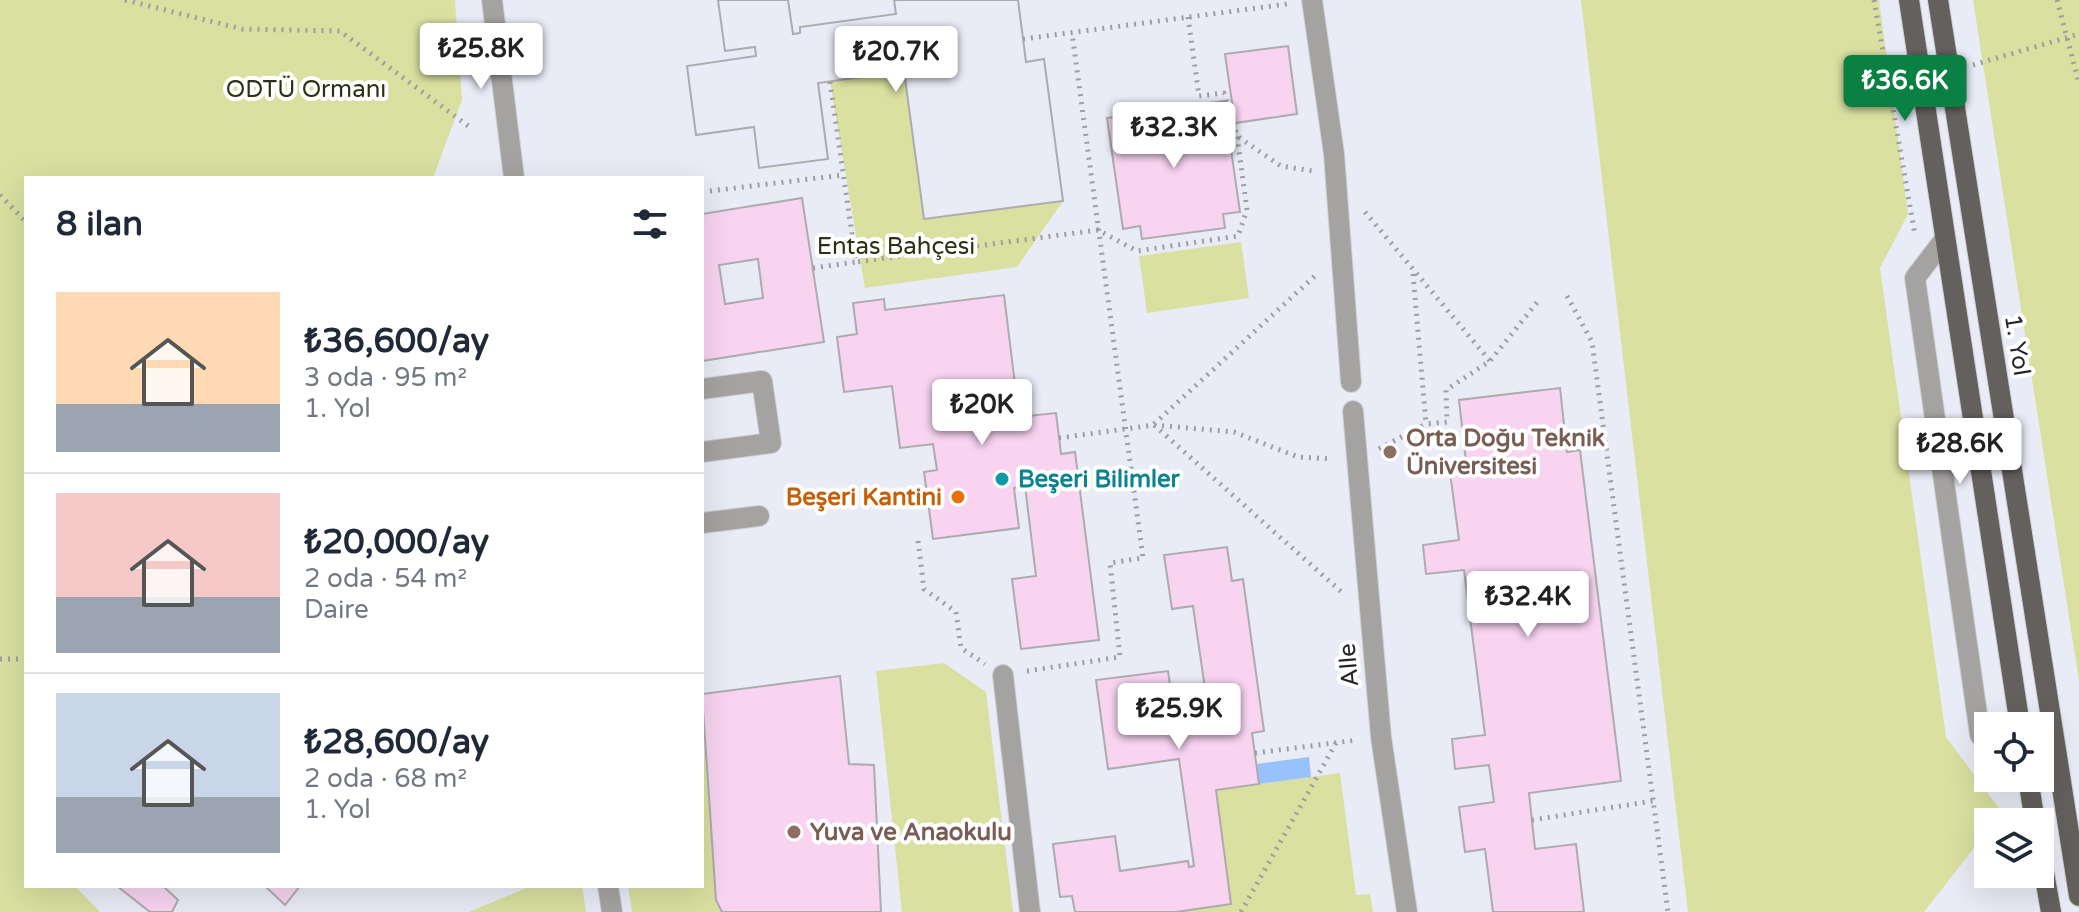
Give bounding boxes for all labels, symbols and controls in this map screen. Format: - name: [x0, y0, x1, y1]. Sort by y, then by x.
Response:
- pin: ₺25.8K: [416, 23, 546, 91]
- pin: ₺20.7K: [831, 26, 961, 94]
- text: ₺25.8K: [438, 33, 524, 64]
- text: ₺20.7K: [853, 36, 939, 67]
- pin: ₺36.6K: [1840, 55, 1970, 123]
- text: ₺36.6K: [1862, 65, 1948, 96]
- park label: ODTÜ Ormanı: [226, 75, 386, 104]
- pin: ₺32.3K: [1109, 102, 1239, 170]
- text: ₺32.3K: [1131, 112, 1217, 143]
- icon: filters: [628, 202, 672, 246]
- text: 8 ilan: [56, 204, 143, 245]
- park label: Entas Bahçesi: [817, 232, 975, 261]
- street label: 1. Yol: [1998, 312, 2036, 378]
- text: ₺36,600/ay: [304, 321, 489, 362]
- icon: home: [120, 324, 216, 420]
- text: 3 oda · 95 m²: [304, 362, 467, 393]
- pin: ₺20K: [935, 379, 1029, 447]
- text: ₺20K: [950, 389, 1014, 420]
- text: 1. Yol: [304, 393, 371, 424]
- pin: ₺28.6K: [1895, 418, 2025, 486]
- place label: Orta Doğu Teknik Üniversitesi: [1406, 424, 1605, 481]
- text: ₺28.6K: [1917, 428, 2003, 459]
- marker: Orta Doğu Teknik Üniversitesi: [1381, 443, 1399, 461]
- place label: Beşeri Bilimler: [1018, 465, 1181, 494]
- marker: Beşeri Bilimler: [993, 470, 1011, 488]
- place label: Beşeri Kantini: [786, 483, 942, 512]
- marker: Beşeri Kantini: [949, 488, 967, 506]
- text: ₺20,000/ay: [304, 522, 489, 563]
- icon: home: [120, 525, 216, 621]
- text: 2 oda · 54 m²: [304, 563, 467, 594]
- pin: ₺32.4K: [1463, 571, 1593, 639]
- text: ₺32.4K: [1485, 581, 1571, 612]
- text: Daire: [304, 594, 369, 625]
- street label: Alle: [1333, 642, 1365, 688]
- pin: ₺25.9K: [1114, 683, 1244, 751]
- text: ₺25.9K: [1136, 693, 1222, 724]
- map controls: [1974, 712, 2054, 888]
- button: locate: [1974, 712, 2054, 792]
- text: ₺28,600/ay: [304, 722, 489, 763]
- icon: home: [120, 725, 216, 821]
- text: 2 oda · 68 m²: [304, 763, 467, 794]
- text: 1. Yol: [304, 794, 371, 825]
- button: layers: [1974, 808, 2054, 888]
- place label: Yuva ve Anaokulu: [810, 818, 1012, 847]
- marker: Yuva ve Anaokulu: [785, 823, 803, 841]

